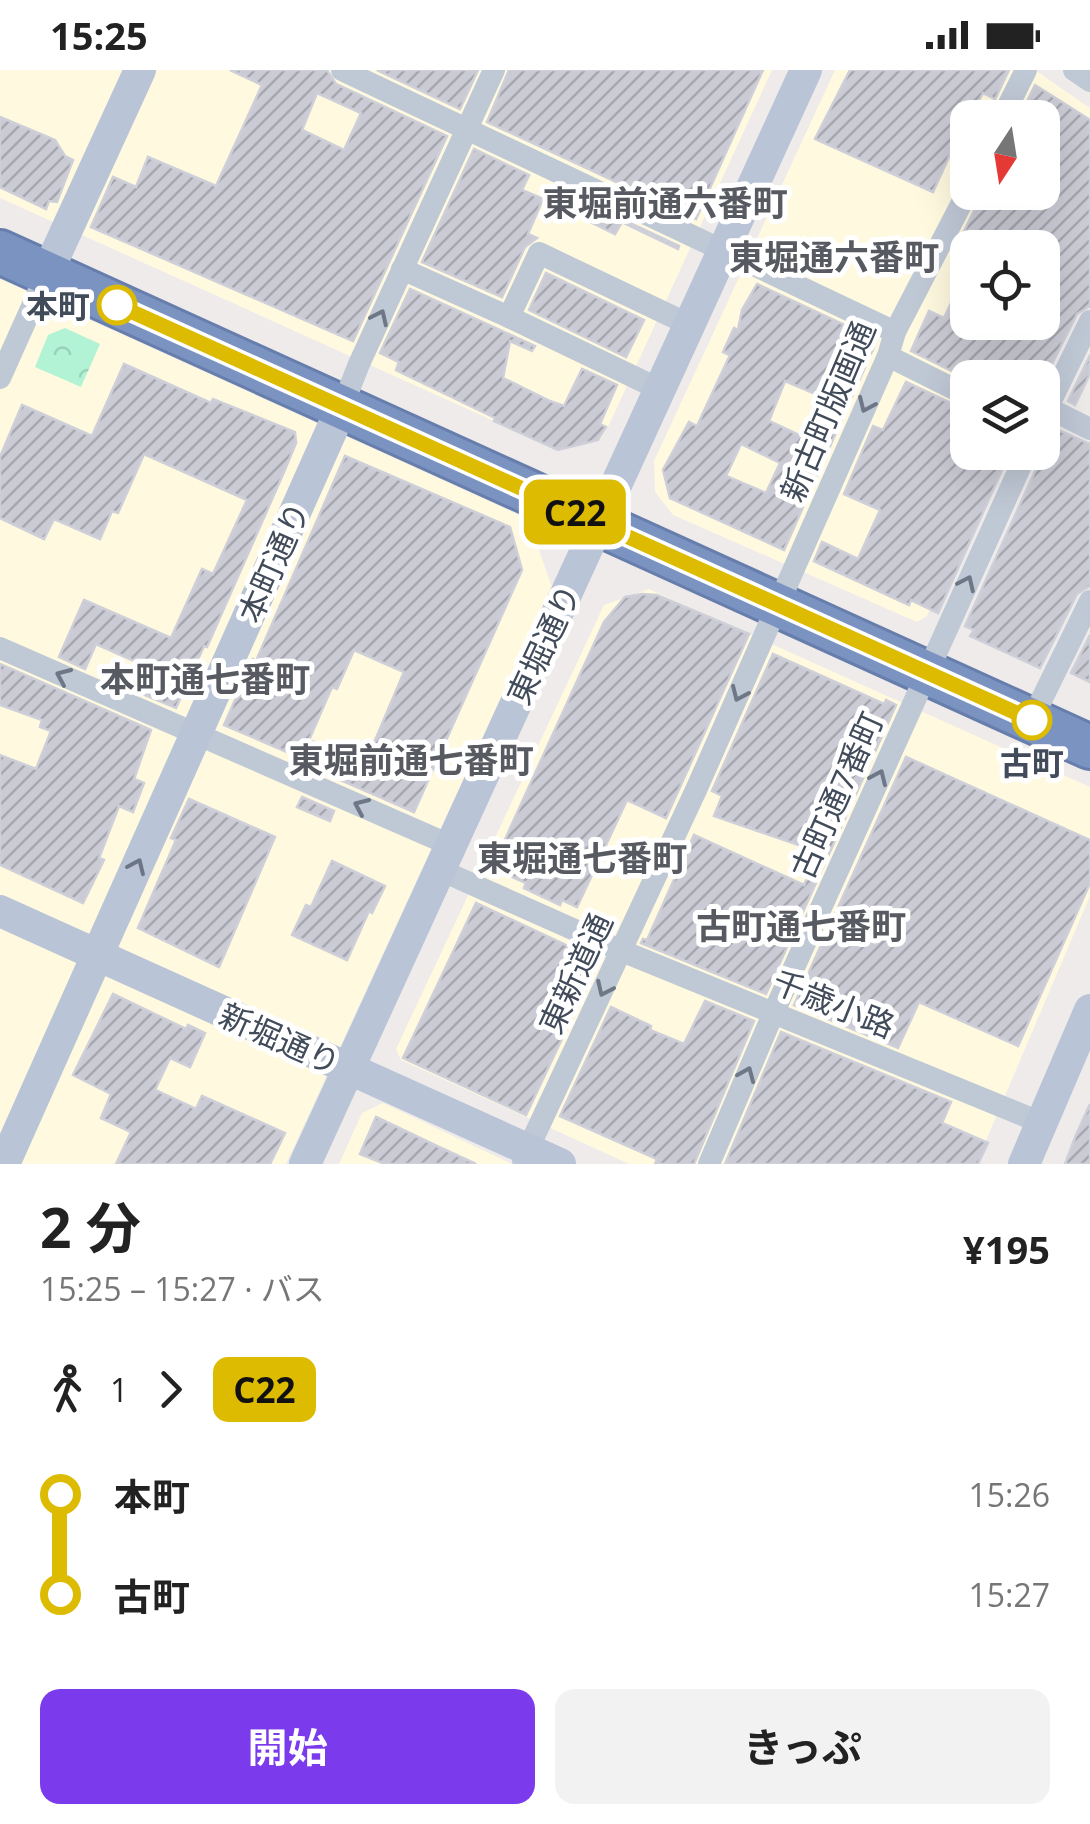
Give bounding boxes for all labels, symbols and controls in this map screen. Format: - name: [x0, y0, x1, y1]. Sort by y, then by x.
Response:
- text: 15:25: [50, 9, 148, 61]
- north arrow: [950, 100, 1060, 210]
- map controls: [950, 100, 1060, 470]
- district label: 東堀前通六番町: [542, 179, 788, 226]
- button: locate: [950, 230, 1060, 340]
- district label: 東堀通六番町: [729, 233, 939, 280]
- place label: 本町: [26, 284, 90, 327]
- marker: 本町: [98, 286, 136, 324]
- one-way arrow: [367, 309, 387, 327]
- street label: 新古町版画通: [770, 314, 884, 508]
- button: layers: [950, 360, 1060, 470]
- one-way arrow: [858, 395, 878, 413]
- line badge: C22: [518, 480, 632, 544]
- text: C22: [544, 489, 606, 536]
- street label: 本町通り: [227, 495, 319, 629]
- one-way arrow: [955, 575, 975, 593]
- street label: 東堀通り: [496, 577, 590, 711]
- district label: 本町通七番町: [100, 655, 310, 702]
- one-way arrow: [55, 668, 73, 688]
- one-way arrow: [732, 684, 752, 702]
- marker: 古町: [1013, 701, 1051, 739]
- street label: 古町通7番町: [780, 705, 892, 885]
- district label: 東堀前通七番町: [288, 736, 534, 783]
- place label: 古町: [1000, 741, 1064, 784]
- one-way arrow: [867, 769, 887, 787]
- one-way arrow: [353, 798, 371, 818]
- district label: 東堀通七番町: [477, 834, 687, 881]
- one-way arrow: [125, 858, 145, 876]
- district label: 古町通七番町: [696, 902, 906, 949]
- street label: 東新道通: [528, 906, 622, 1040]
- street label: 千歳小路: [767, 959, 901, 1047]
- one-way arrow: [596, 979, 616, 997]
- street label: 新堀通り: [213, 992, 347, 1084]
- one-way arrow: [736, 1066, 756, 1084]
- text: 2 分: [40, 1189, 141, 1264]
- text: ¥195: [963, 1223, 1050, 1275]
- text: 15:25 – 15:27 · バス: [40, 1267, 325, 1310]
- icon: walk: [40, 1362, 95, 1417]
- icon: forward: [143, 1362, 198, 1417]
- text: C22: [233, 1366, 296, 1413]
- text: 1: [110, 1368, 128, 1411]
- text: 本町: [114, 1470, 190, 1522]
- text: 15:26: [968, 1473, 1050, 1516]
- text: 古町: [114, 1570, 190, 1622]
- text: 15:27: [968, 1573, 1050, 1616]
- button: 開始: [40, 1689, 535, 1804]
- button: きっぷ: [555, 1689, 1050, 1804]

